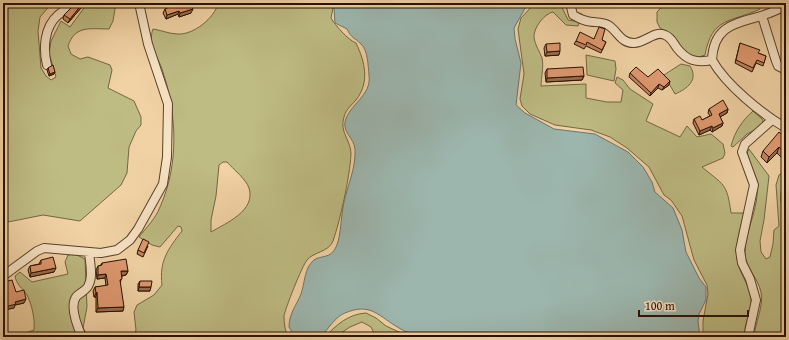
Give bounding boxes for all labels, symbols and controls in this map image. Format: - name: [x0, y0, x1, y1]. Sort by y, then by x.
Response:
- scale bar: [639, 292, 748, 318]
- text: 100 m: [645, 297, 675, 314]

